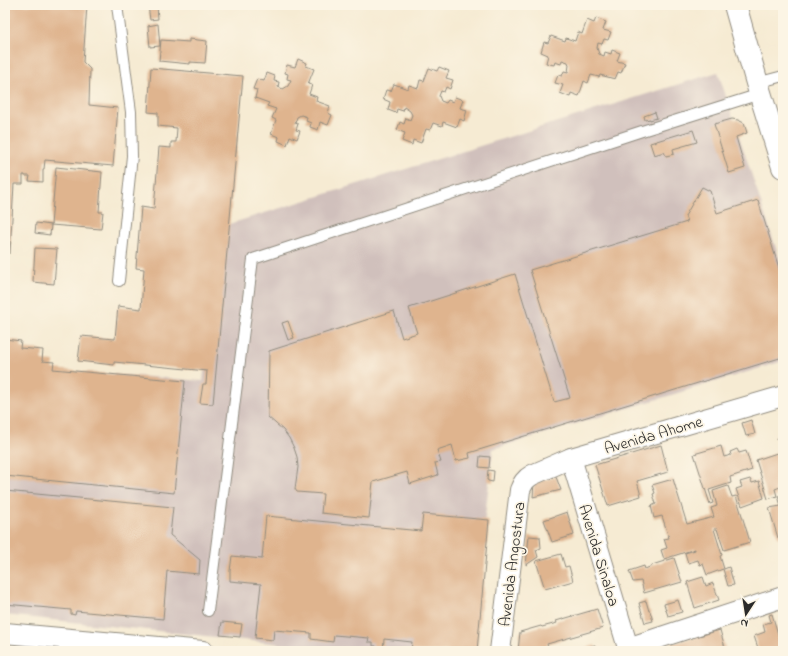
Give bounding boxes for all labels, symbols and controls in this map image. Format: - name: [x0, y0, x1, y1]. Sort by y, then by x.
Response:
- street label: Avenida Ahome: [601, 410, 706, 461]
- street label: Avenida Angostura: [493, 500, 533, 628]
- street label: Avenida Sinaloa: [571, 502, 625, 610]
- north arrow: [726, 594, 766, 634]
- text: N: [739, 614, 749, 631]

